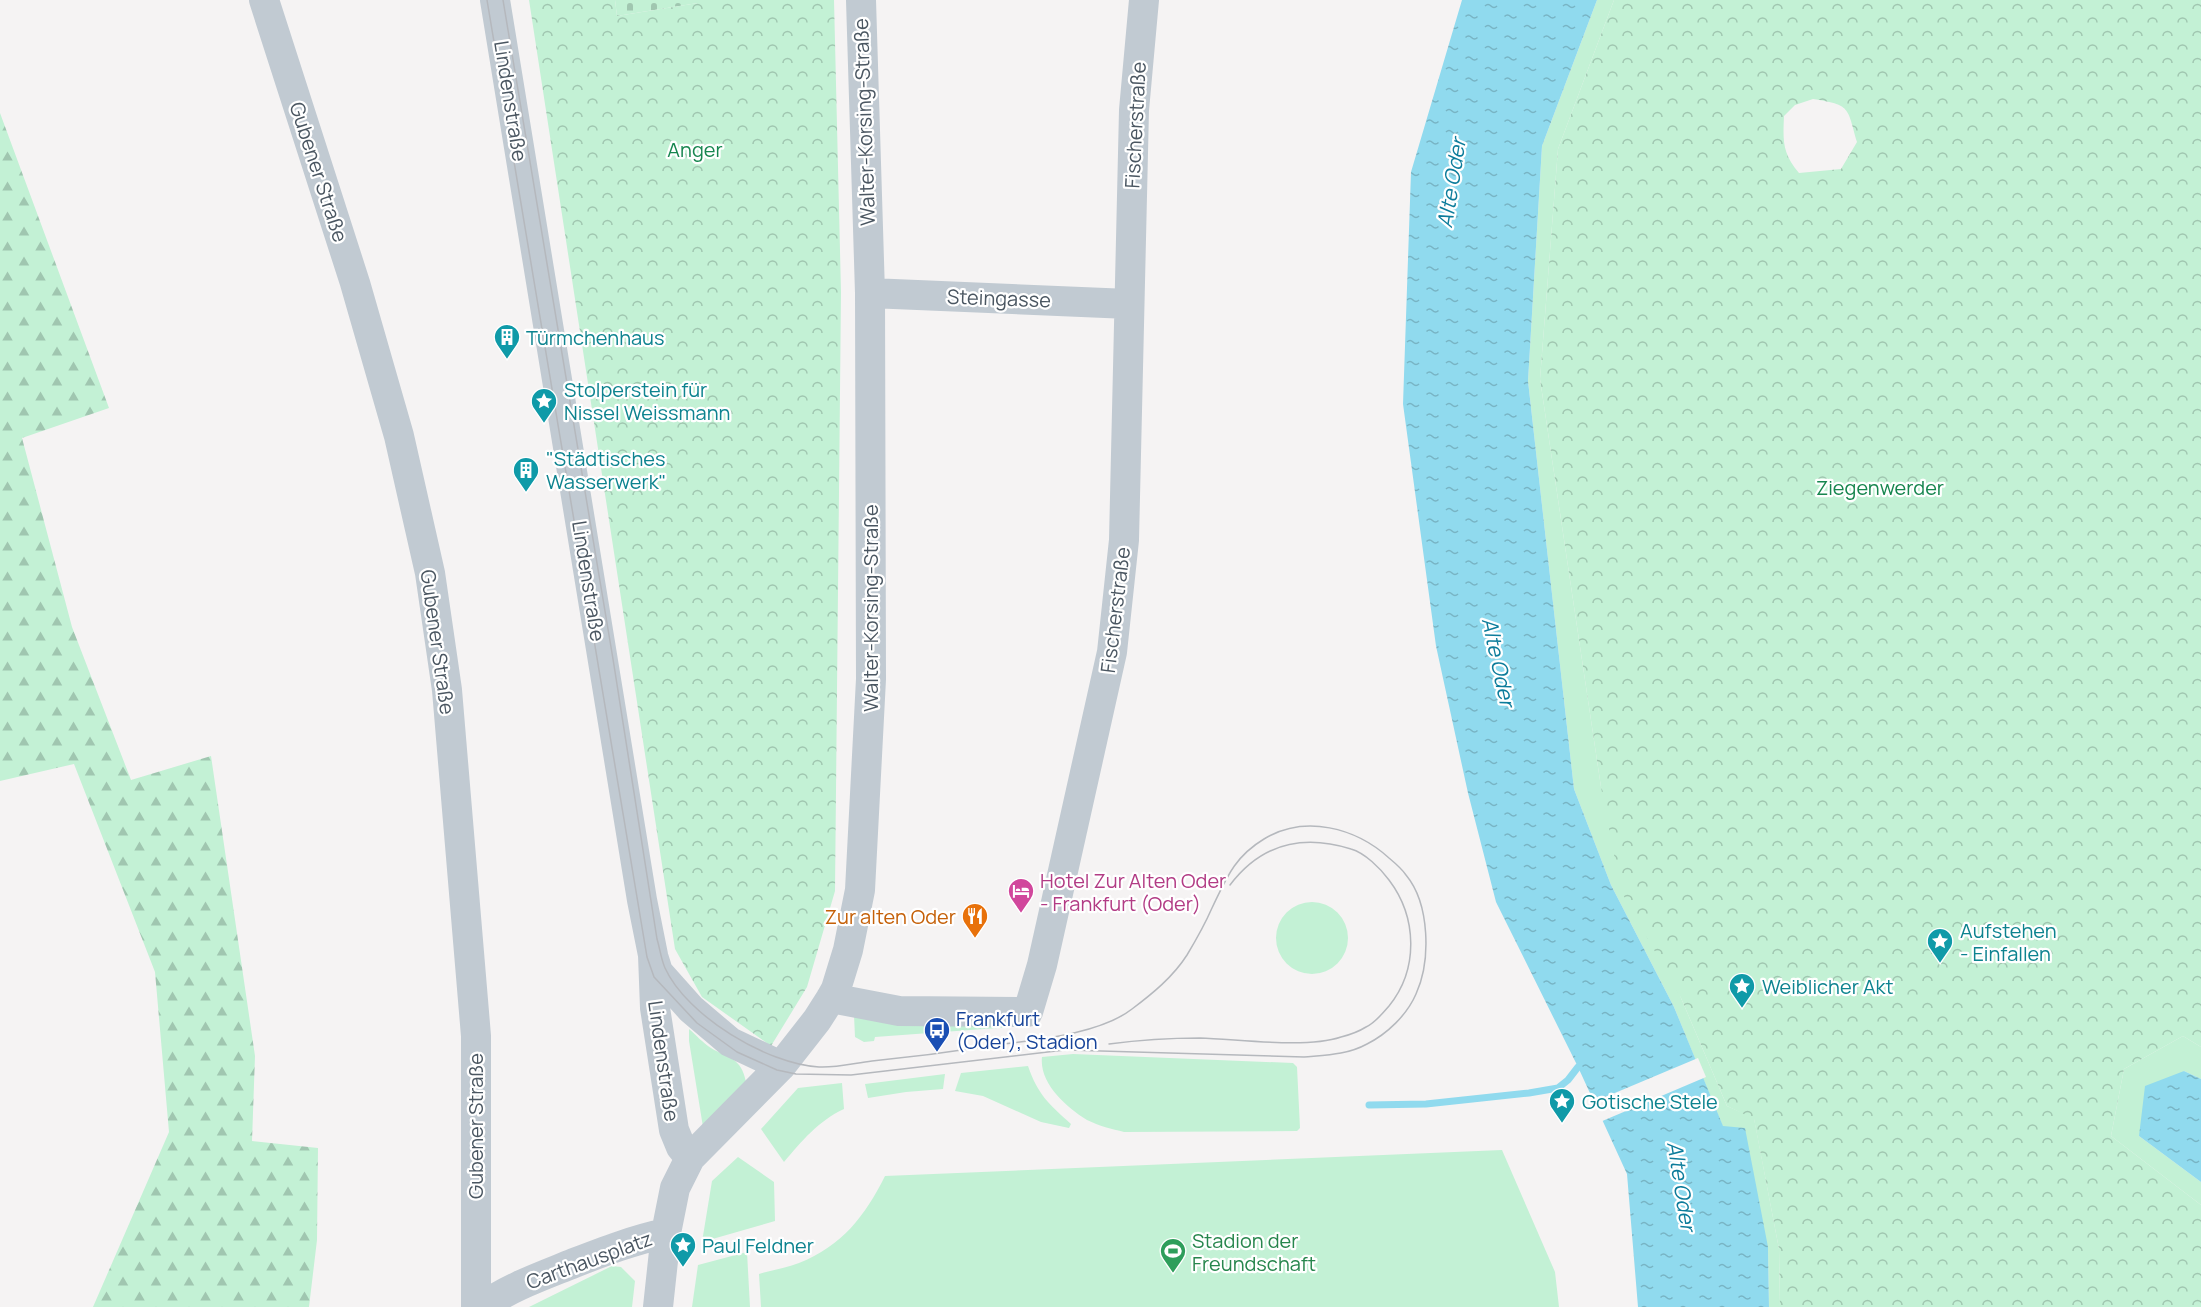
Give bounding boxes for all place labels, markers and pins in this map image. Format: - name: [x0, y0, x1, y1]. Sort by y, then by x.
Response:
- building icon: Türmchenhaus: [492, 322, 522, 360]
- place label: Türmchenhaus: [526, 324, 665, 351]
- place label: Stolperstein für Nissel Weissmann: [564, 376, 730, 426]
- place icon: Stolperstein für Nissel Weissmann: [529, 386, 559, 424]
- place label: "Städtisches Wasserwerk": [546, 445, 666, 495]
- building icon: "Städtisches Wasserwerk": [511, 455, 541, 493]
- place label: Hotel Zur Alten Oder - Frankfurt (Oder): [1040, 867, 1226, 917]
- hotel icon: Hotel Zur Alten Oder - Frankfurt (Oder): [1006, 876, 1036, 914]
- restaurant icon: Zur alten Oder: [960, 901, 990, 939]
- place label: Zur alten Oder: [825, 903, 956, 930]
- place label: Aufstehen - Einfallen: [1960, 917, 2057, 967]
- place icon: Aufstehen - Einfallen: [1925, 926, 1955, 964]
- place icon: Weiblicher Akt: [1727, 971, 1757, 1009]
- place label: Weiblicher Akt: [1762, 973, 1894, 1000]
- place label: Frankfurt (Oder), Stadion: [956, 1005, 1098, 1055]
- bus stop icon: Frankfurt (Oder), Stadion: [922, 1015, 952, 1053]
- place icon: Gotische Stele: [1547, 1086, 1577, 1124]
- place label: Gotische Stele: [1582, 1088, 1718, 1115]
- place label: Stadion der Freundschaft: [1192, 1227, 1316, 1277]
- place icon: Paul Feldner: [668, 1230, 698, 1268]
- place label: Paul Feldner: [702, 1232, 814, 1259]
- sports icon: Stadion der Freundschaft: [1158, 1236, 1188, 1274]

